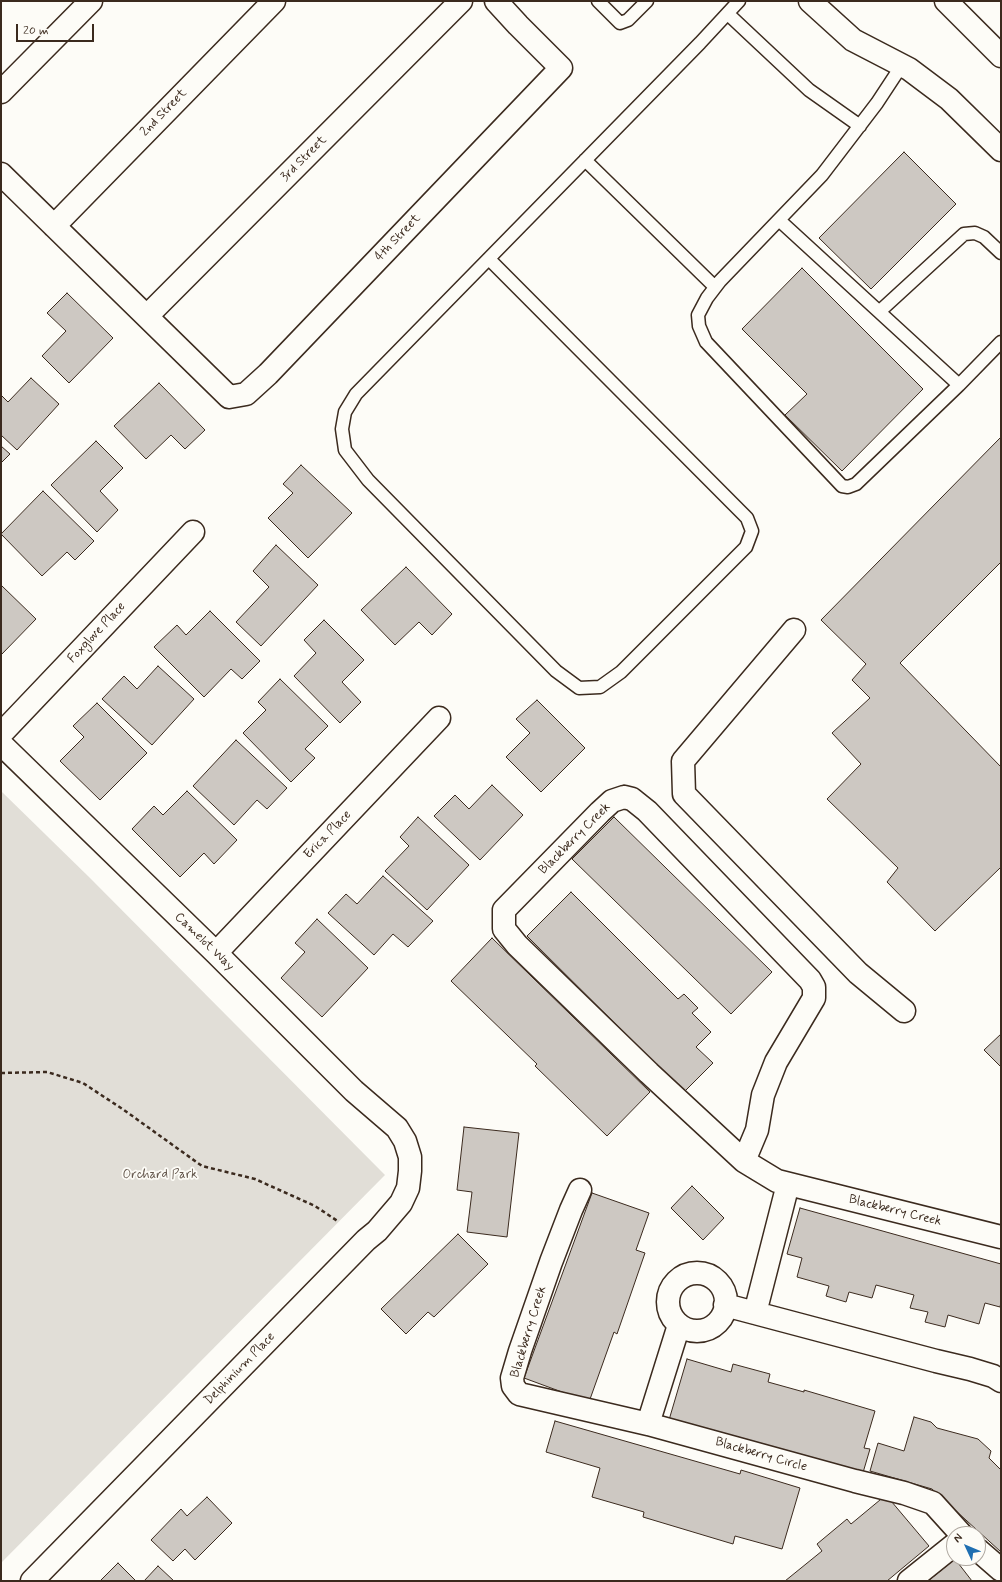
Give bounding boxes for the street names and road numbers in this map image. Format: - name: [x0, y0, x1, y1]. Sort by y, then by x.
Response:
- street label: 2nd Street: [137, 86, 191, 140]
- street label: 3rd Street: [278, 133, 330, 185]
- street label: 4th Street: [372, 211, 424, 265]
- street label: Foxglove Place: [65, 599, 129, 667]
- street label: Blackberry Creek: [536, 800, 614, 878]
- street label: Erica Place: [301, 807, 355, 863]
- street label: Camelot Way: [171, 910, 237, 974]
- street label: Blackberry Creek: [847, 1192, 943, 1230]
- street label: Blackberry Creek: [508, 1284, 550, 1380]
- street label: Delphinium Place: [201, 1329, 279, 1409]
- street label: Blackberry Circle: [713, 1434, 809, 1476]

